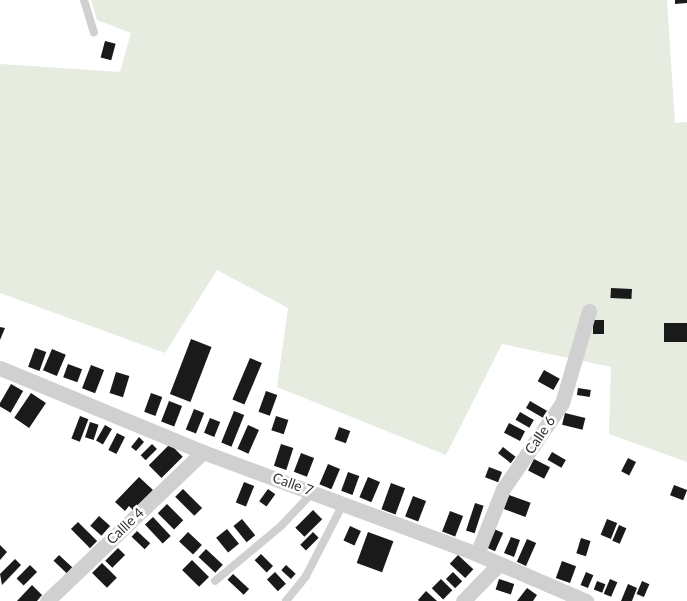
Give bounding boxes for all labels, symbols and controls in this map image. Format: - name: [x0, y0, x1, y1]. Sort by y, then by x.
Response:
- street label: Calle 6: [521, 413, 559, 457]
- street label: Calle 7: [270, 469, 316, 499]
- street label: Callle 4: [103, 504, 147, 548]

